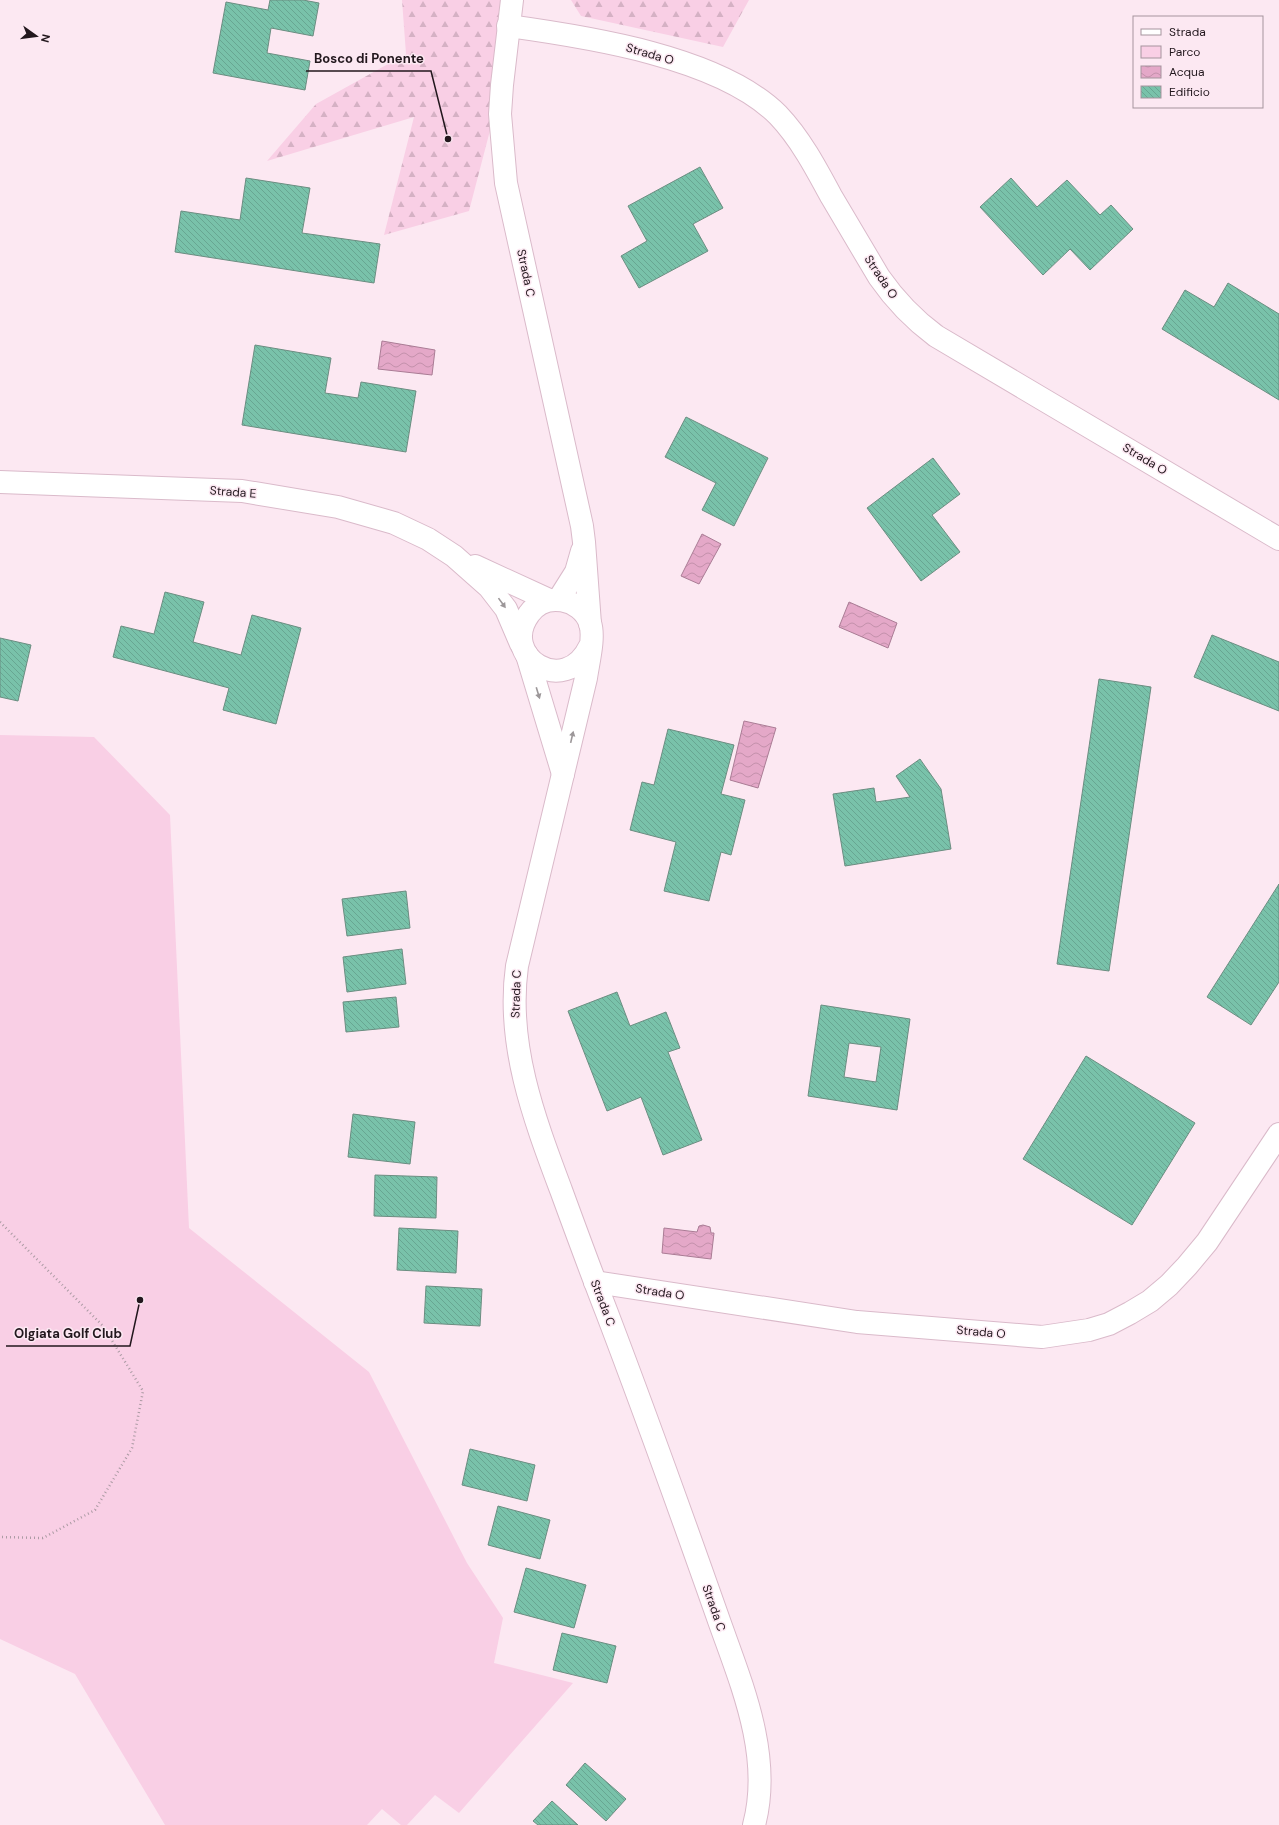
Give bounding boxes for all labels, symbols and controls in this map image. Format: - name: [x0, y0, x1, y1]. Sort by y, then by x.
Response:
- north arrow: [16, 16, 56, 56]
- legend: [1133, 16, 1263, 108]
- text: Strada: [1169, 24, 1206, 40]
- text: N: [38, 33, 53, 44]
- street label: Strada O: [624, 40, 676, 68]
- text: Parco: [1169, 44, 1200, 60]
- callout: Bosco di Ponente: [306, 46, 431, 71]
- text: Bosco di Ponente: [314, 50, 424, 67]
- text: Acqua: [1169, 64, 1204, 80]
- text: Edificio: [1169, 84, 1210, 100]
- street label: Strada C: [513, 248, 539, 299]
- street label: Strada O: [861, 252, 901, 302]
- street label: Strada O: [1120, 439, 1170, 479]
- street label: Strada E: [209, 482, 257, 502]
- one-way arrow: [497, 598, 506, 609]
- one-way arrow: [535, 687, 541, 699]
- one-way arrow: [570, 731, 576, 743]
- street label: Strada C: [507, 969, 525, 1019]
- street label: Strada C: [587, 1278, 619, 1329]
- street label: Strada O: [634, 1280, 686, 1304]
- callout: Olgiata Golf Club: [6, 1321, 130, 1346]
- street label: Strada O: [956, 1322, 1006, 1342]
- text: Olgiata Golf Club: [14, 1325, 122, 1342]
- street label: Strada C: [699, 1582, 730, 1634]

